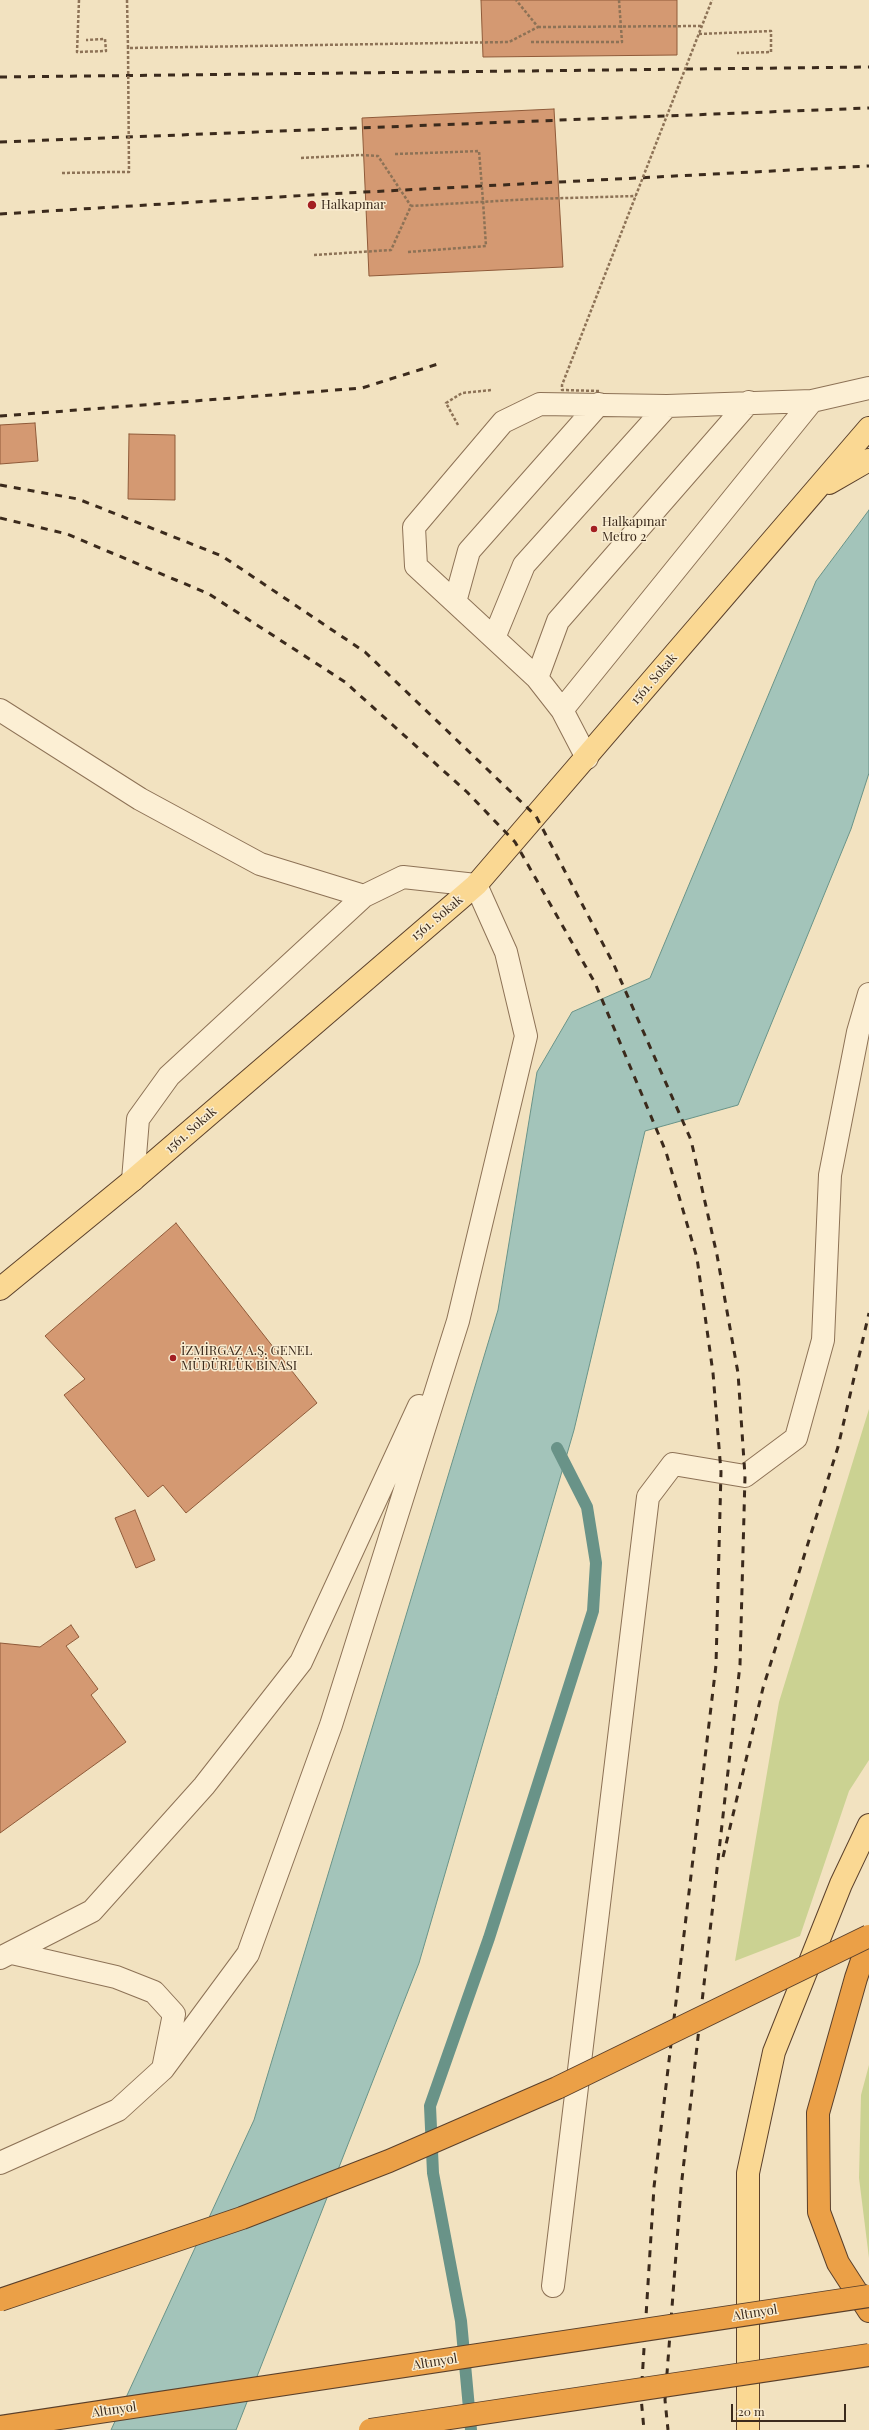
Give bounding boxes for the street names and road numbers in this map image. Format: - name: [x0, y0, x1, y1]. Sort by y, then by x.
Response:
- street label: 1561. Sokak: [628, 650, 680, 708]
- street label: 1561. Sokak: [408, 892, 466, 944]
- street label: 1561. Sokak: [162, 1104, 220, 1156]
- street label: Altınyol: [732, 2302, 778, 2324]
- street label: Altınyol: [412, 2351, 458, 2373]
- street label: Altınyol: [91, 2399, 137, 2421]

